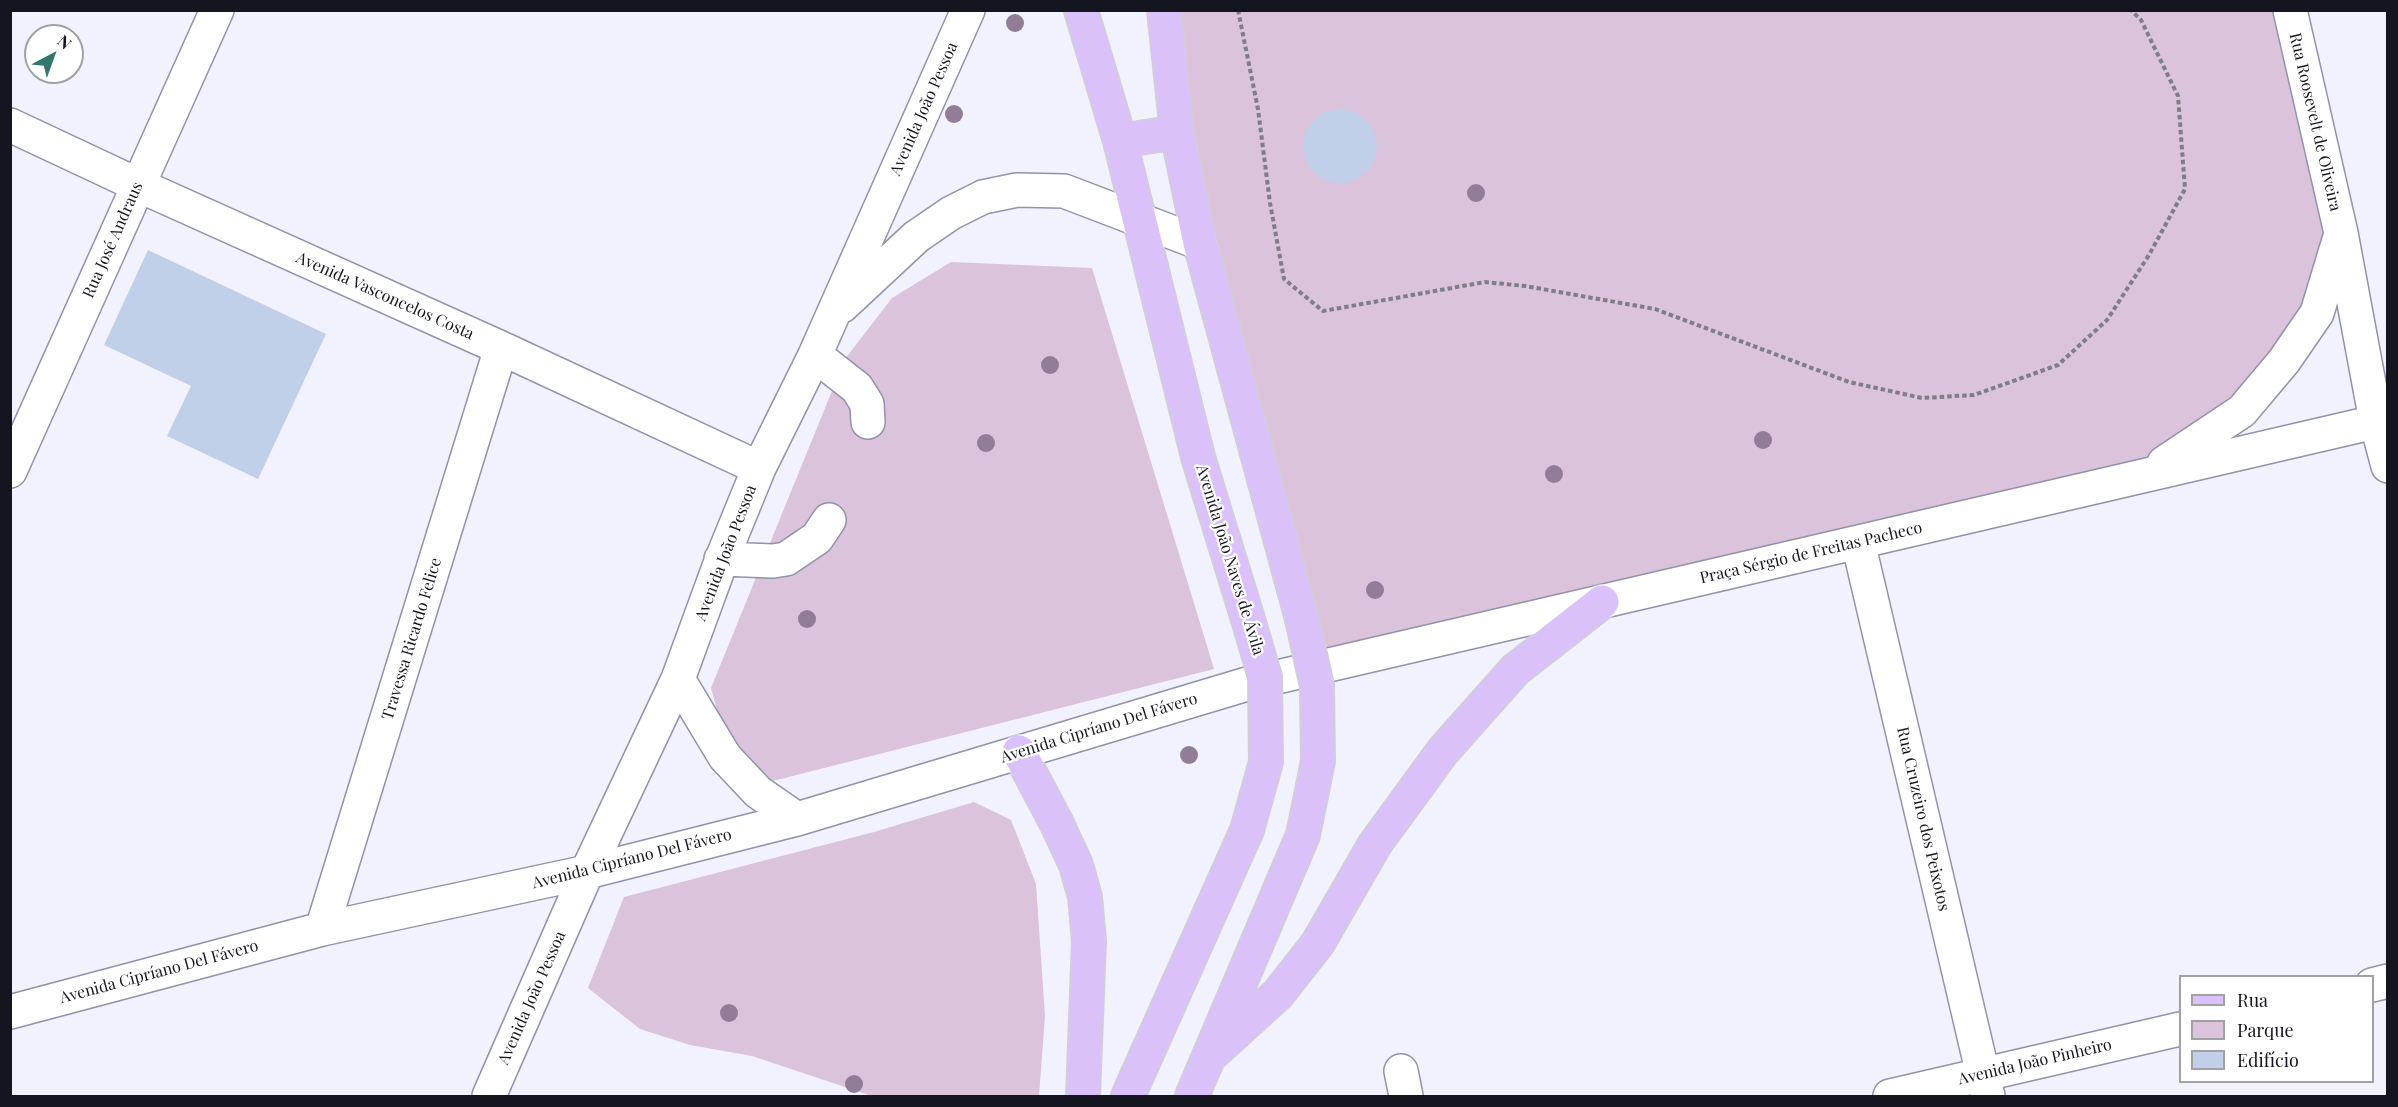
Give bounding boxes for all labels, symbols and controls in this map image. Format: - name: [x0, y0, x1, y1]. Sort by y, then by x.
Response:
- north arrow: [24, 24, 84, 84]
- text: N: [54, 30, 76, 53]
- street label: Rua Roosevelt de Oliveira: [2285, 31, 2345, 213]
- street label: Avenida João Pessoa: [886, 39, 962, 179]
- street label: Rua José Andraus: [79, 179, 147, 301]
- street label: Avenida Vasconcelos Costa: [293, 248, 477, 344]
- street label: Avenida João Naves de Ávila: [1192, 463, 1268, 657]
- street label: Avenida João Pessoa: [691, 482, 761, 624]
- street label: Praça Sérgio de Freitas Pacheco: [1698, 518, 1924, 588]
- street label: Travessa Ricardo Felice: [378, 556, 446, 722]
- street label: Avenida Cipríano Del Fávero: [998, 689, 1200, 767]
- street label: Rua Cruzeiro dos Peixotos: [1892, 725, 1954, 913]
- street label: Avenida Cipríano Del Fávero: [530, 825, 734, 893]
- street label: Avenida João Pessoa: [494, 928, 570, 1068]
- street label: Avenida Cipríano Del Fávero: [58, 936, 260, 1008]
- legend: [2179, 975, 2374, 1083]
- text: Rua: [2237, 988, 2268, 1012]
- text: Parque: [2237, 1018, 2294, 1042]
- street label: Avenida João Pinheiro: [1956, 1035, 2114, 1089]
- text: Edifício: [2237, 1048, 2299, 1072]

